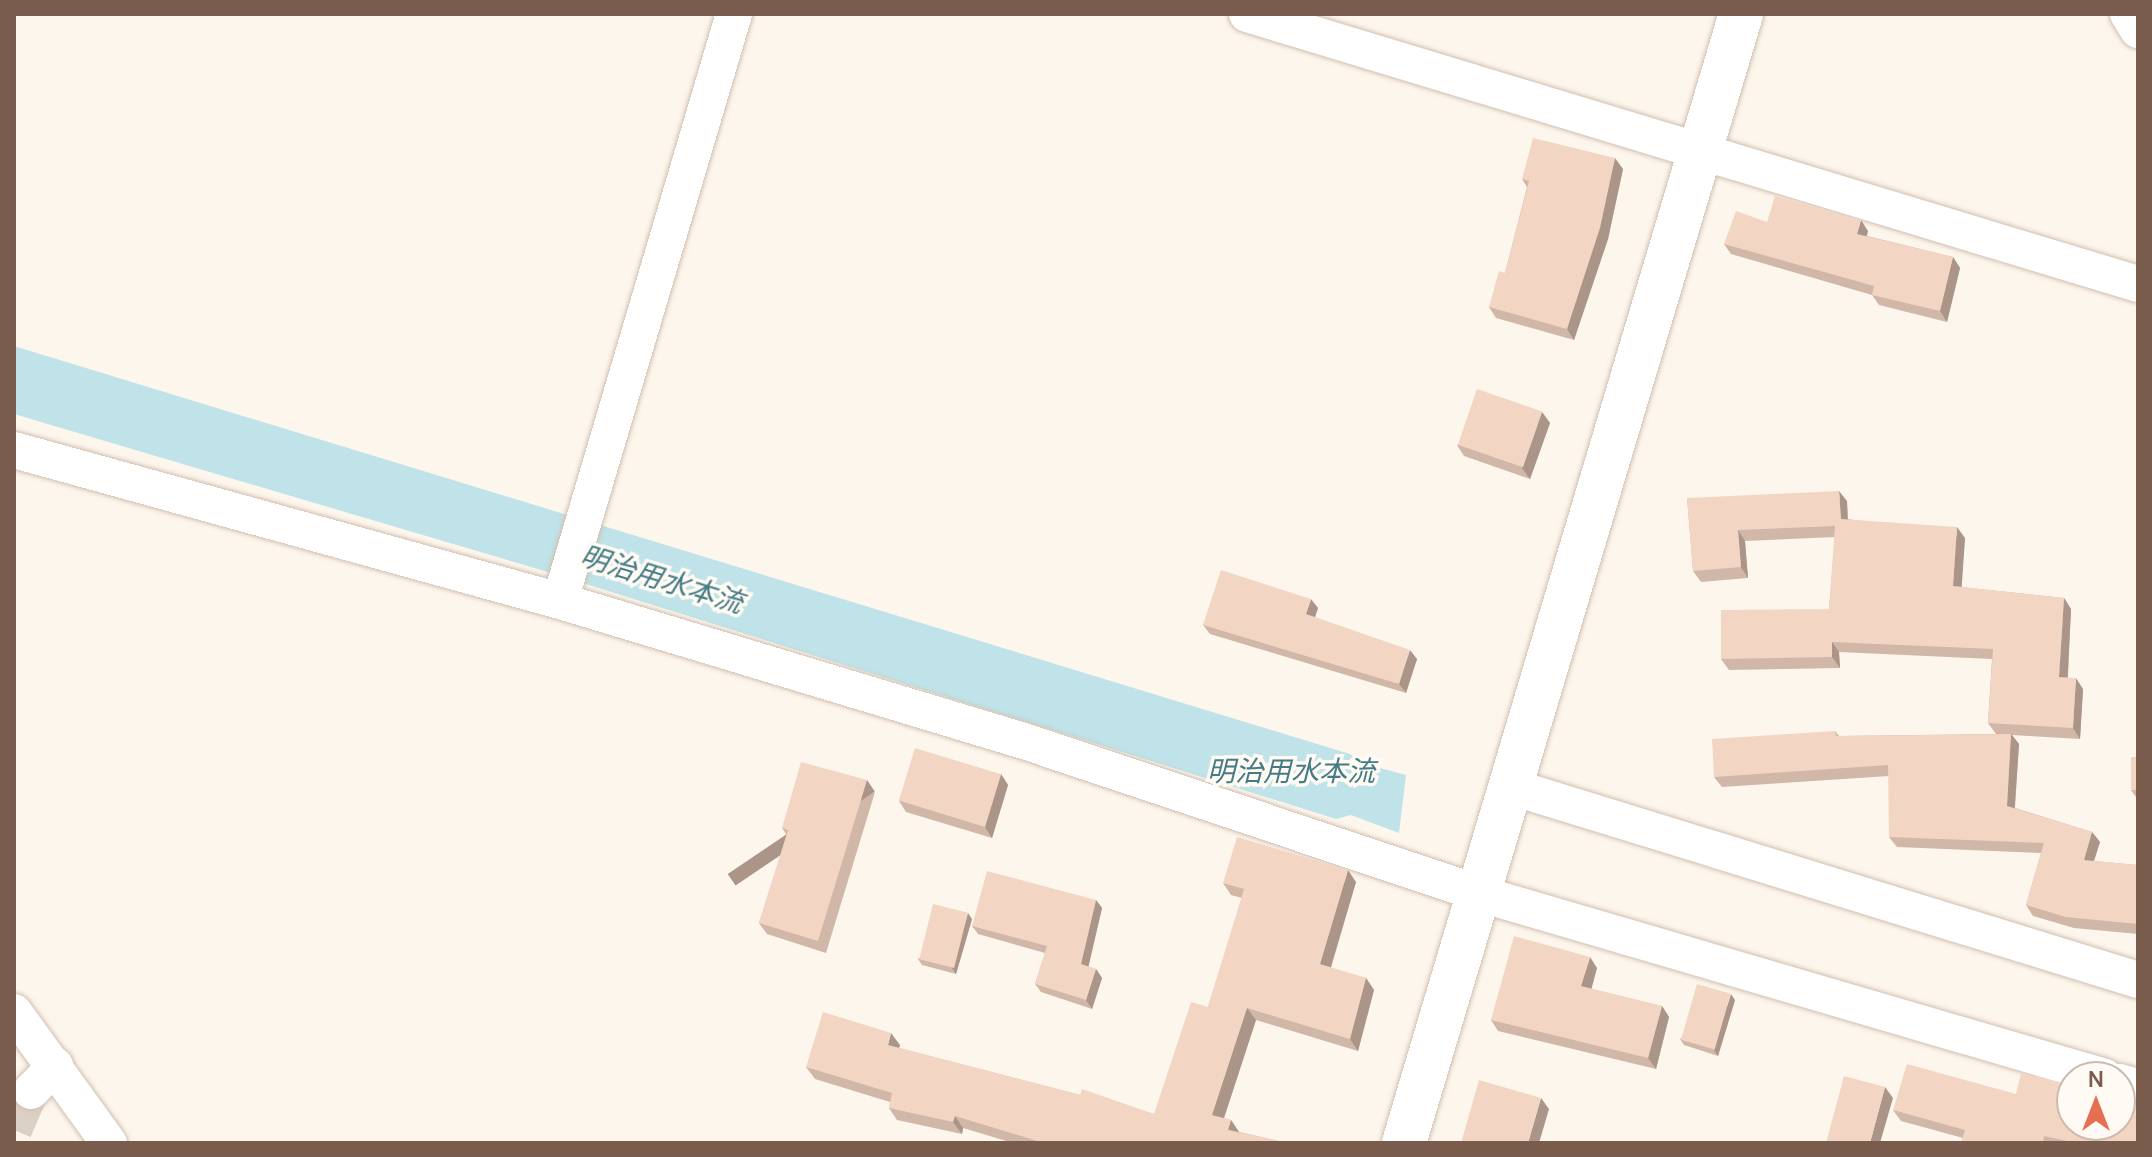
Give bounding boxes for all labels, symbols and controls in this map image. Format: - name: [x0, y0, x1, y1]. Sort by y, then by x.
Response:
- water label: 明治用水本流: [577, 537, 747, 619]
- water label: 明治用水本流: [1207, 753, 1375, 787]
- north arrow: [2056, 1061, 2136, 1141]
- text: N: [2088, 1064, 2104, 1094]

